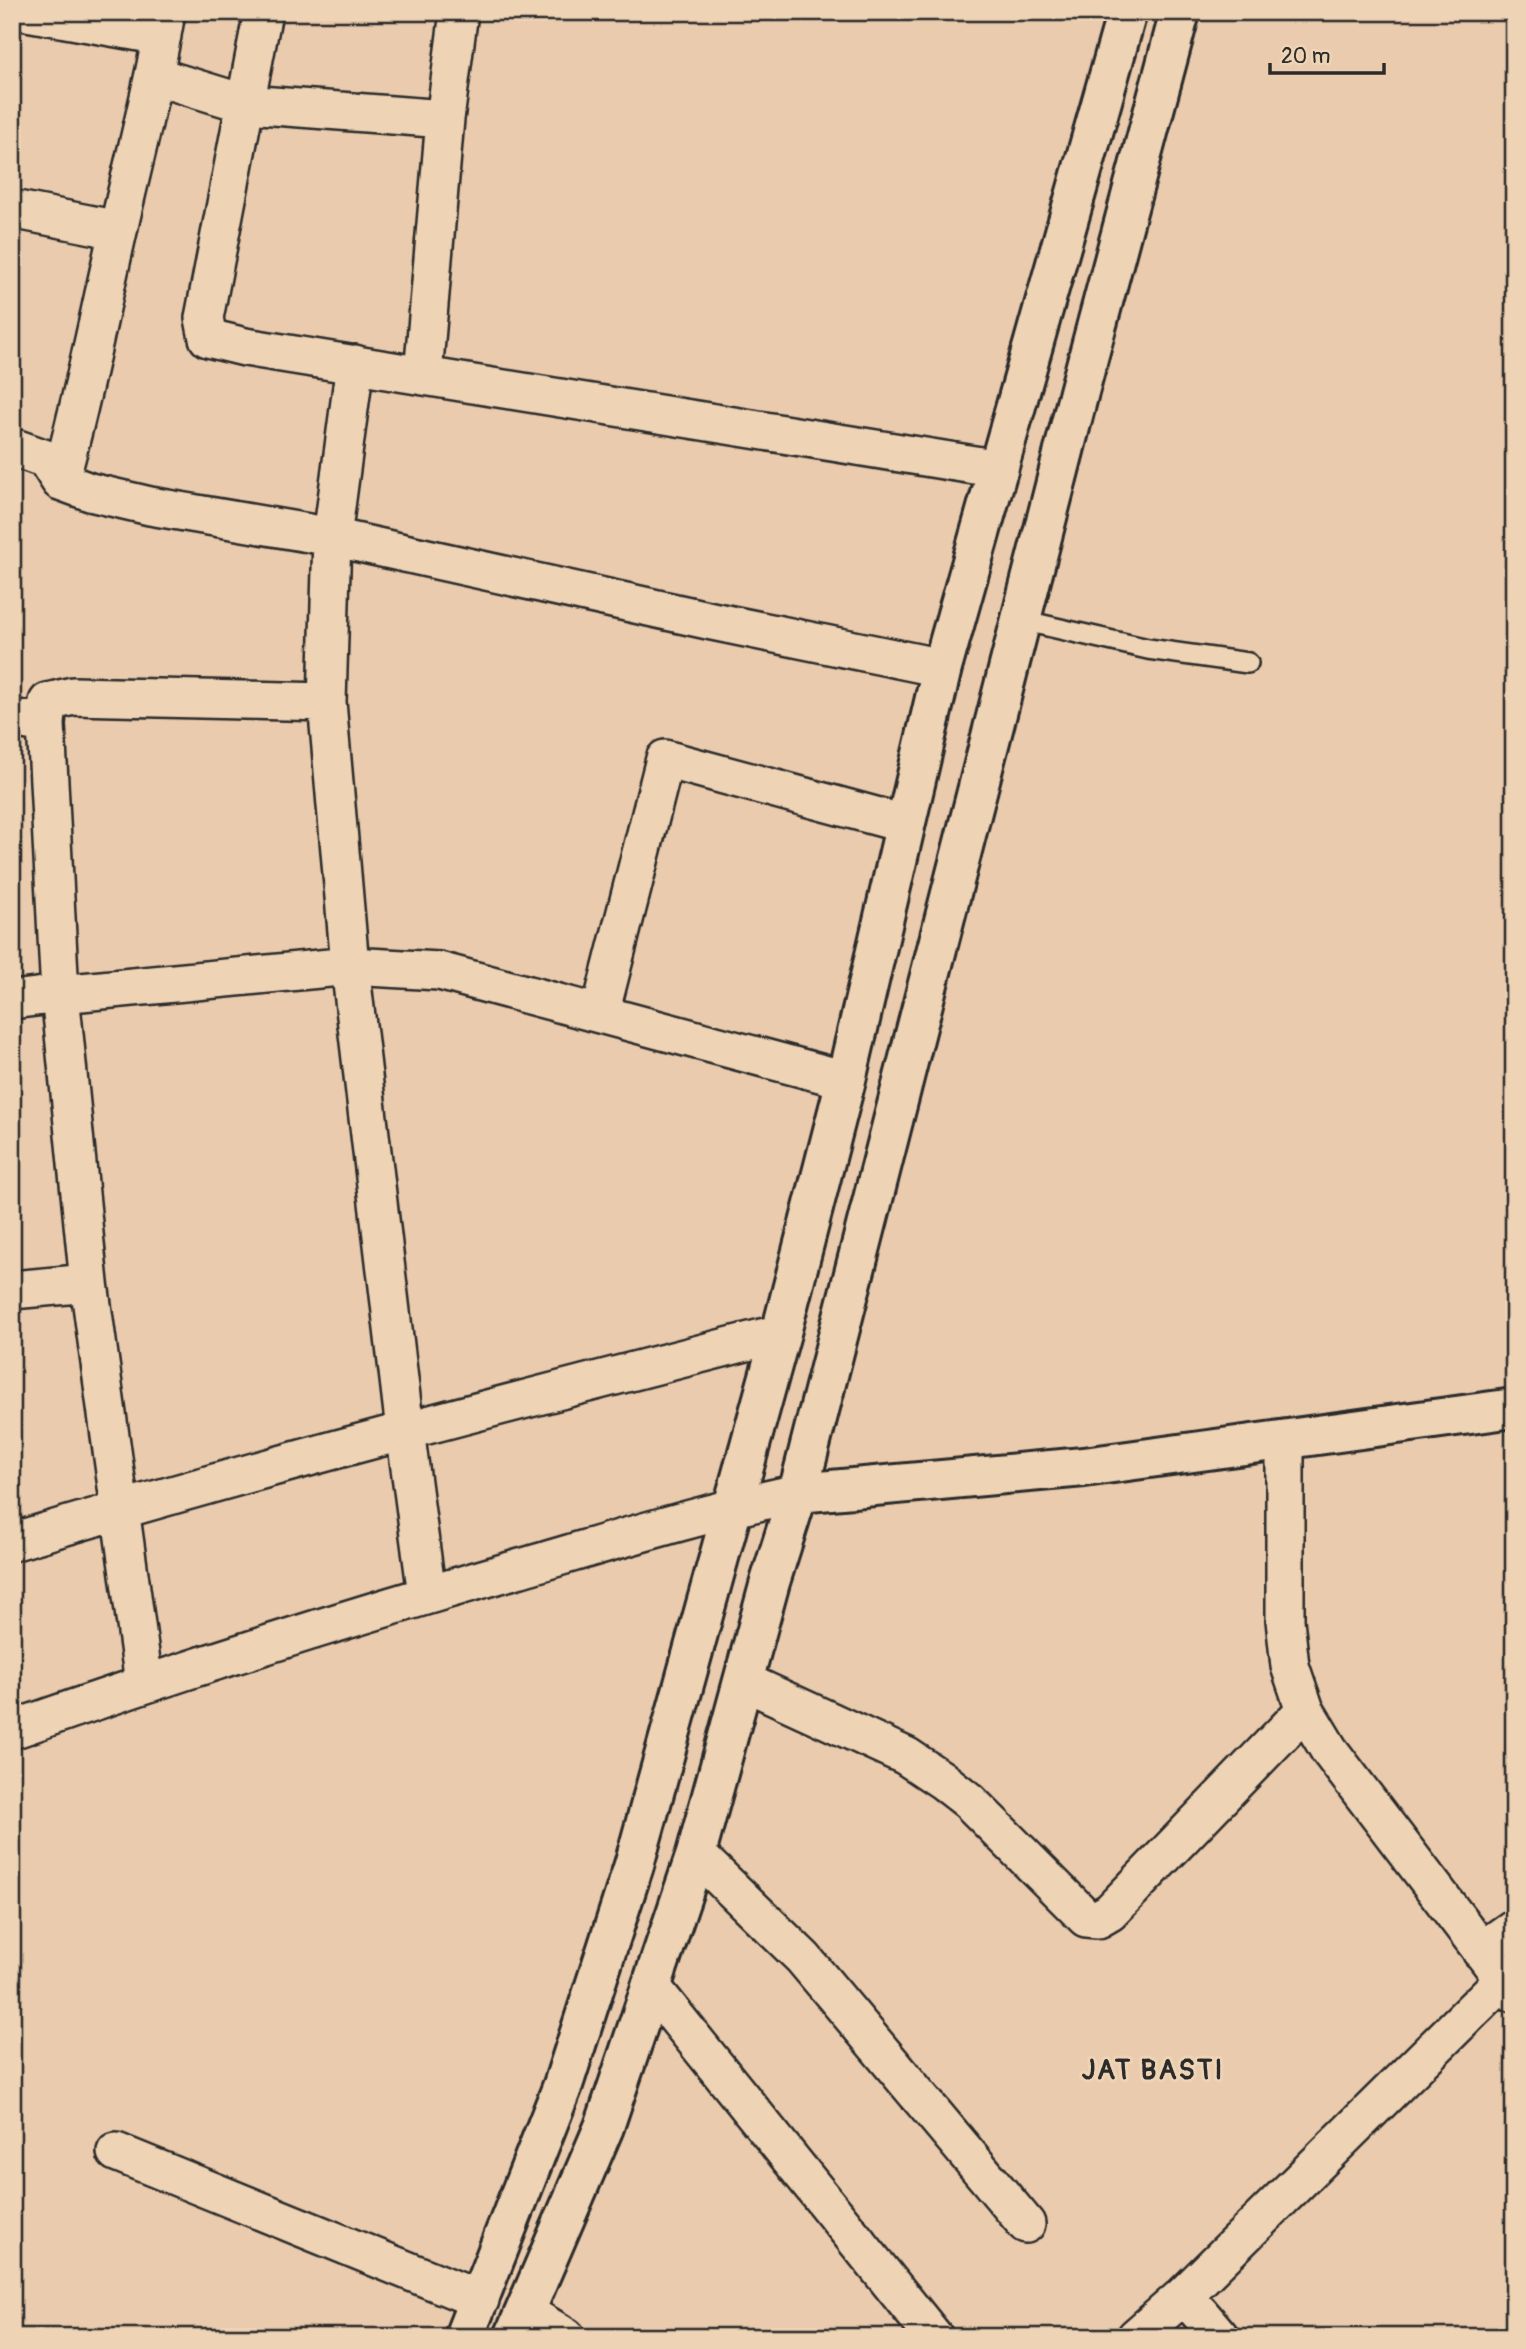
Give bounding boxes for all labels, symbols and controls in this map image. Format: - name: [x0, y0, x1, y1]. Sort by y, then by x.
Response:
- scale bar: [1270, 32, 1384, 76]
- text: 20 m: [1281, 43, 1330, 70]
- district label: JAT BASTI: [1082, 2053, 1224, 2088]

